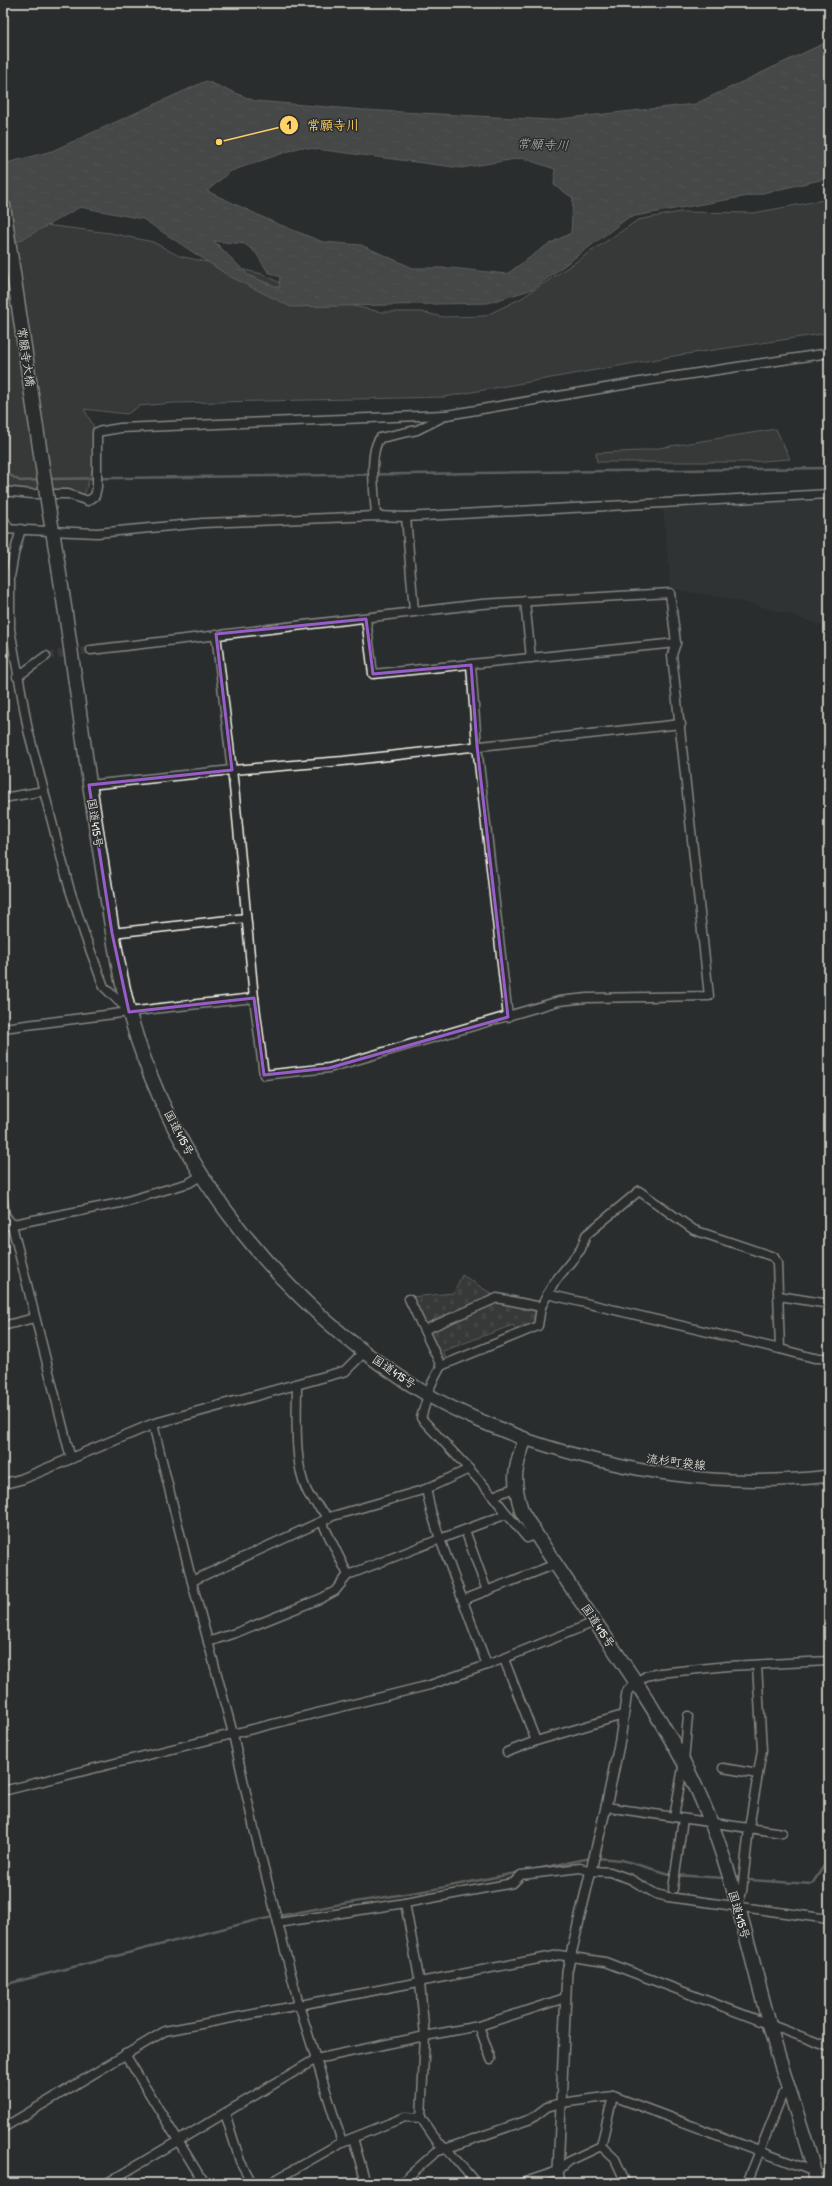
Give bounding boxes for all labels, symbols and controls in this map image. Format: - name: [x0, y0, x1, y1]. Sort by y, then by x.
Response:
- callout: 常願寺川: [279, 113, 367, 138]
- text: 1: [287, 116, 292, 133]
- text: 常願寺川: [307, 116, 359, 134]
- water label: 常願寺川: [517, 134, 569, 154]
- street label: 常願寺大橋: [13, 326, 40, 388]
- street label: 国道415号: [83, 797, 108, 849]
- street label: 国道415号: [160, 1107, 199, 1159]
- street label: 国道415号: [369, 1351, 420, 1393]
- street label: 流杉町袋線: [645, 1449, 707, 1474]
- street label: 国道415号: [577, 1600, 619, 1651]
- street label: 国道415号: [724, 1889, 755, 1941]

